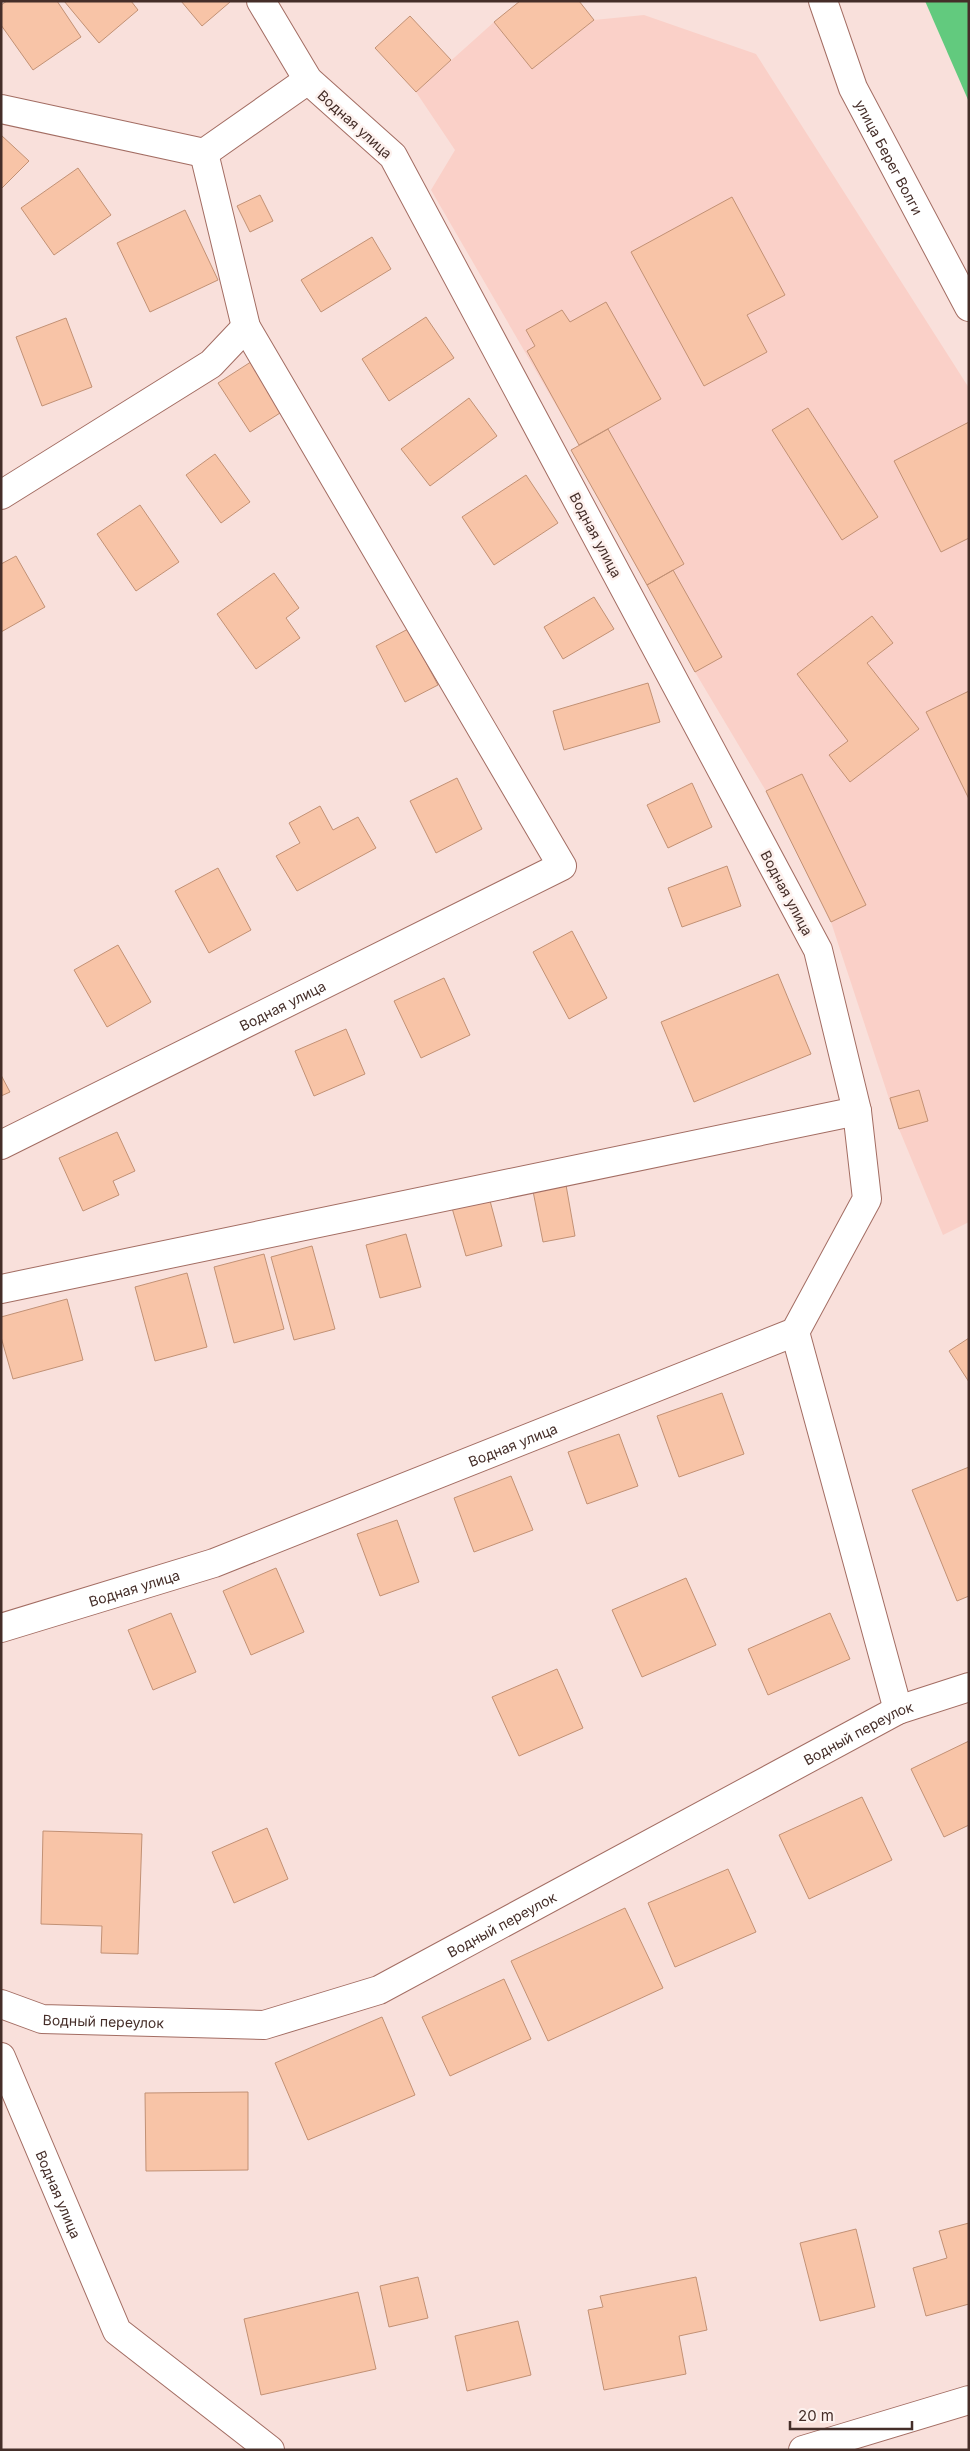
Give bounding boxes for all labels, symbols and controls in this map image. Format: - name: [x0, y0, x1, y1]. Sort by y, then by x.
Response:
- street label: Водная улица: [314, 86, 396, 162]
- street label: улица Берег Волги: [852, 96, 927, 217]
- street label: Водная улица: [566, 490, 626, 580]
- street label: Водная улица: [757, 848, 817, 938]
- street label: Водная улица: [236, 977, 328, 1034]
- street label: Водная улица: [466, 1419, 559, 1470]
- street label: Водная улица: [86, 1566, 181, 1609]
- street label: Водный переулок: [800, 1697, 915, 1768]
- street label: Водный переулок: [444, 1887, 559, 1960]
- street label: Водный переулок: [42, 2011, 165, 2031]
- street label: Водная улица: [33, 2148, 85, 2241]
- scale bar: [790, 2398, 912, 2430]
- text: 20 m: [798, 2406, 834, 2425]

